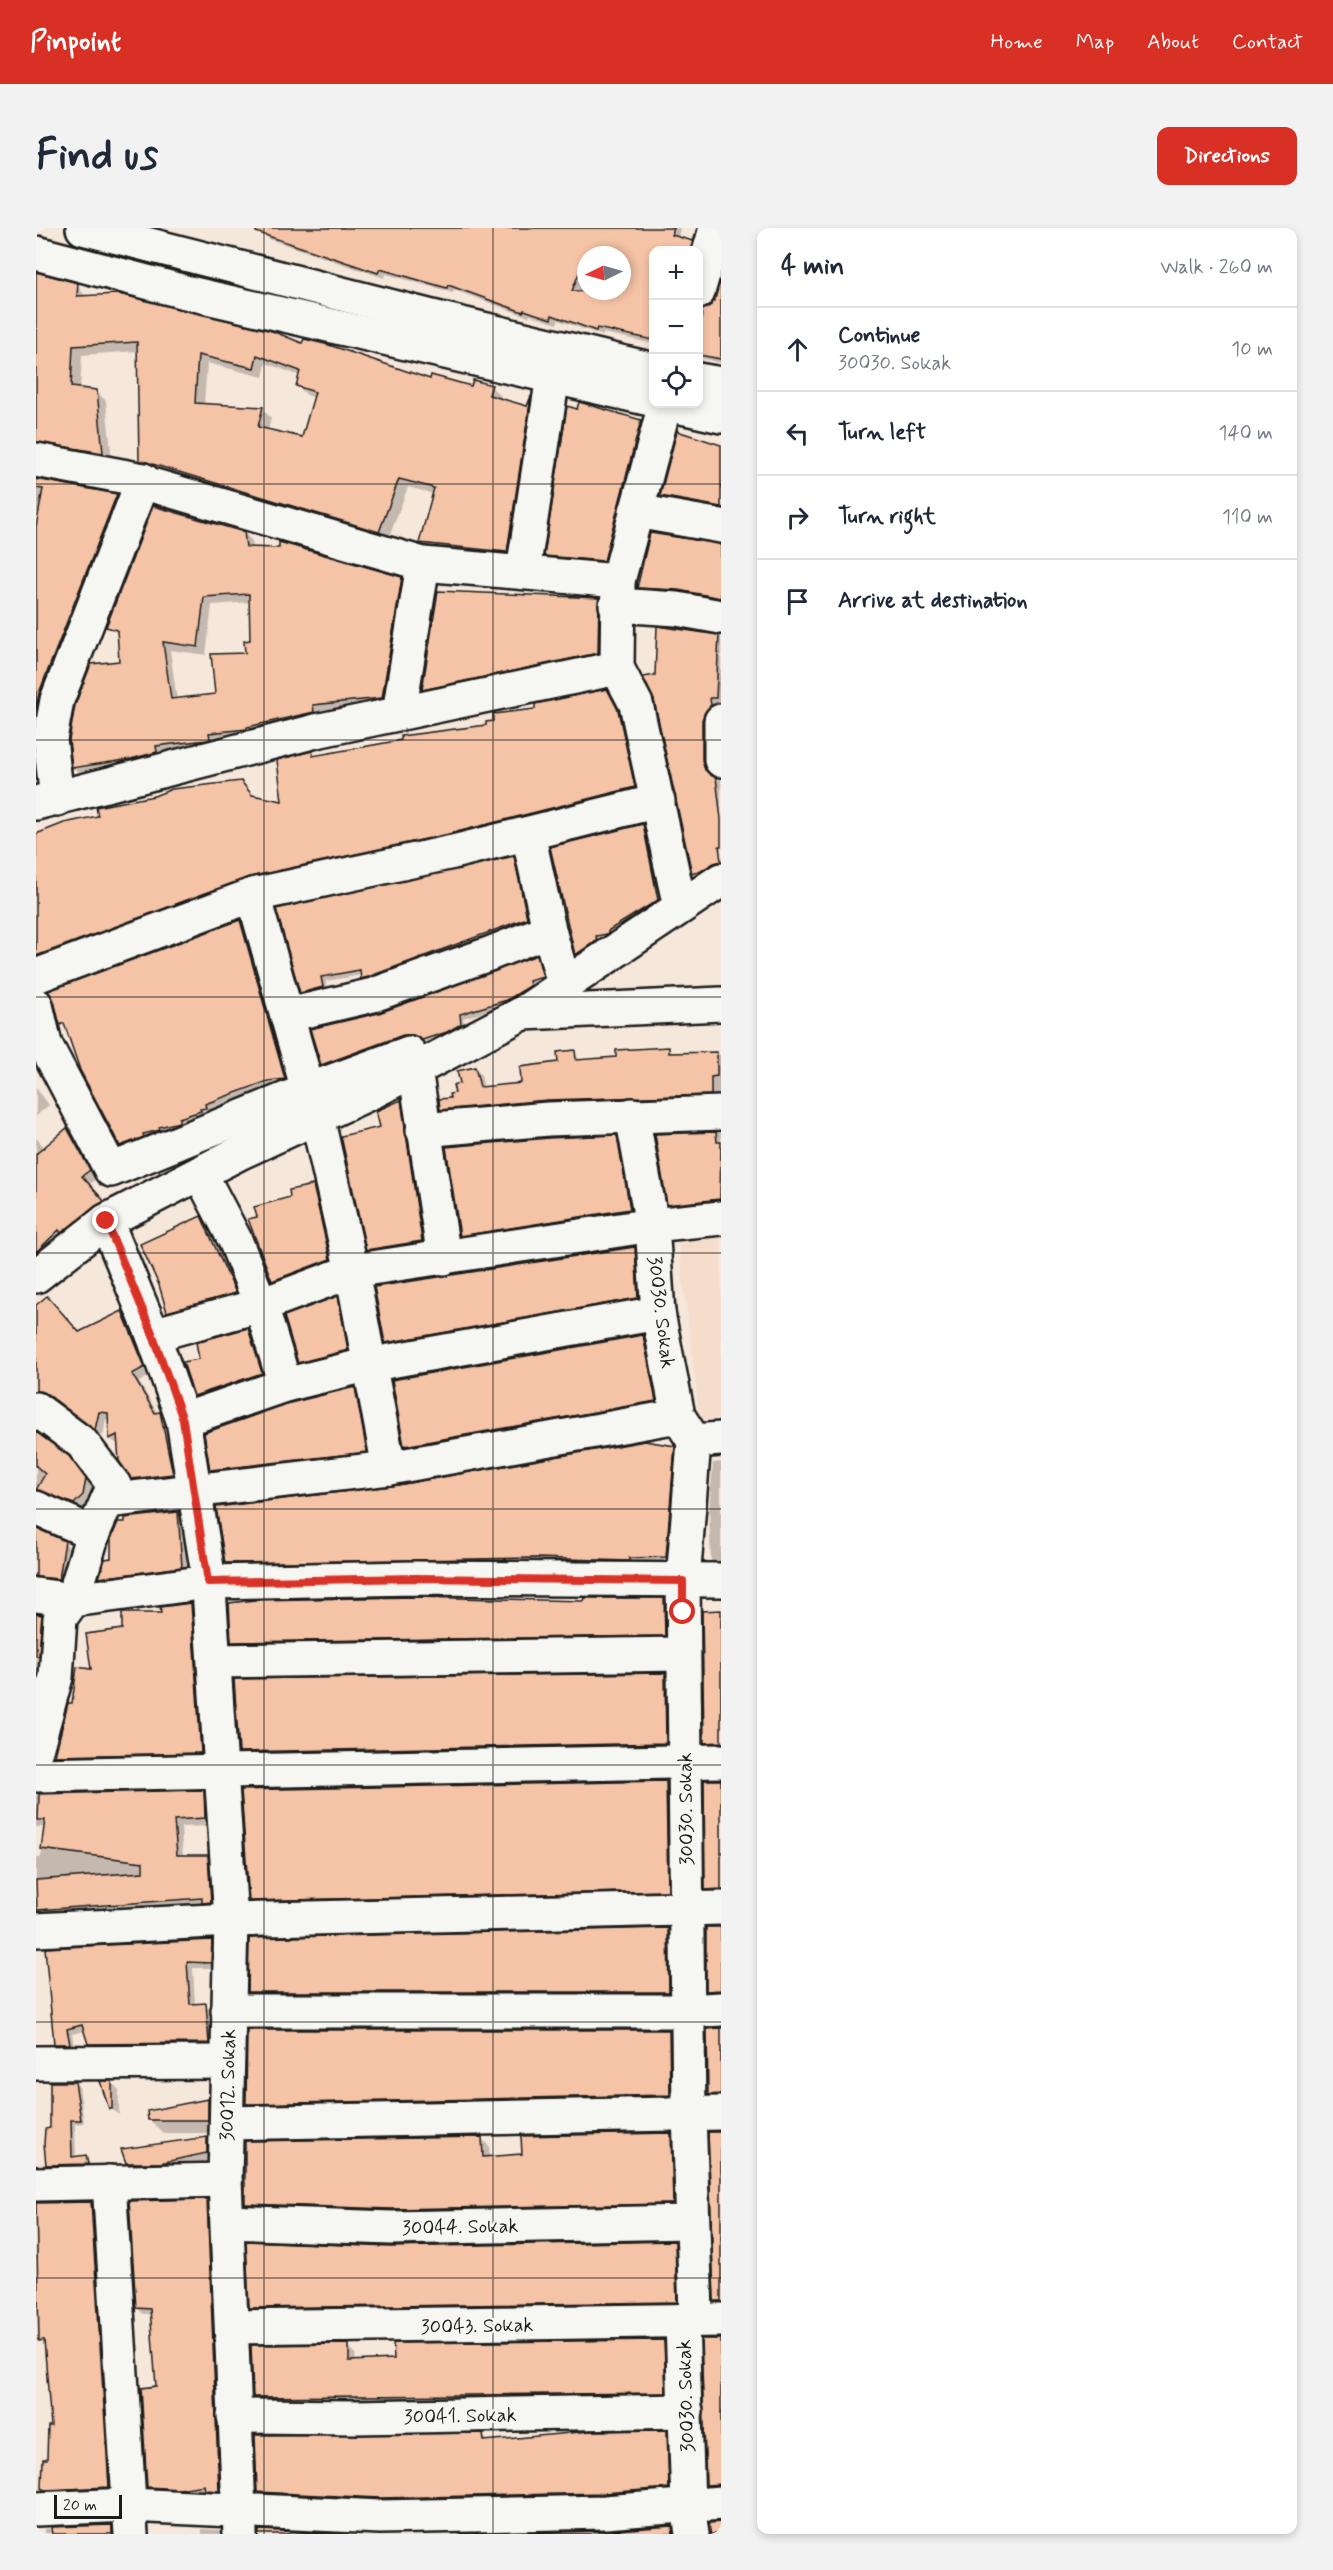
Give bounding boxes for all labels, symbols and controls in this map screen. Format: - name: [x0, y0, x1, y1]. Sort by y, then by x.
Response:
- text: Pinpoint: [30, 24, 121, 61]
- text: Home: [991, 28, 1043, 56]
- text: Map: [1076, 28, 1114, 56]
- text: About: [1147, 28, 1199, 56]
- text: Contact: [1232, 28, 1303, 56]
- button: Directions: [1157, 127, 1297, 185]
- text: Find us: [36, 129, 158, 184]
- north arrow: [577, 246, 631, 300]
- map controls: [649, 246, 703, 408]
- button: +: [649, 246, 703, 300]
- text: 4 min: [781, 250, 844, 284]
- text: Walk · 260 m: [1160, 254, 1273, 281]
- button: −: [649, 300, 703, 354]
- text: Continue: [838, 322, 920, 350]
- icon: ahead: [781, 333, 814, 366]
- text: 10 m: [1231, 336, 1273, 363]
- text: 30030. Sokak: [838, 350, 951, 377]
- button: locate: [649, 354, 703, 408]
- icon: left: [781, 417, 814, 450]
- text: Turn left: [838, 419, 926, 447]
- text: 140 m: [1219, 420, 1273, 447]
- icon: right: [781, 501, 814, 534]
- text: Turn right: [838, 503, 936, 531]
- text: 110 m: [1222, 504, 1273, 531]
- icon: arrive: [781, 585, 814, 618]
- text: Arrive at destination: [838, 587, 1028, 615]
- route end: [92, 1207, 118, 1233]
- street label: 30030. Sokak: [640, 1254, 681, 1370]
- route start: [669, 1598, 695, 1624]
- street label: 30030. Sokak: [672, 1752, 701, 1866]
- street label: 30012. Sokak: [214, 2029, 243, 2141]
- street label: 30044. Sokak: [402, 2213, 519, 2242]
- street label: 30043. Sokak: [420, 2312, 534, 2341]
- street label: 30030. Sokak: [671, 2339, 702, 2453]
- street label: 30041. Sokak: [403, 2402, 517, 2431]
- scale bar: [54, 2492, 122, 2520]
- text: 20 m: [63, 2495, 97, 2516]

